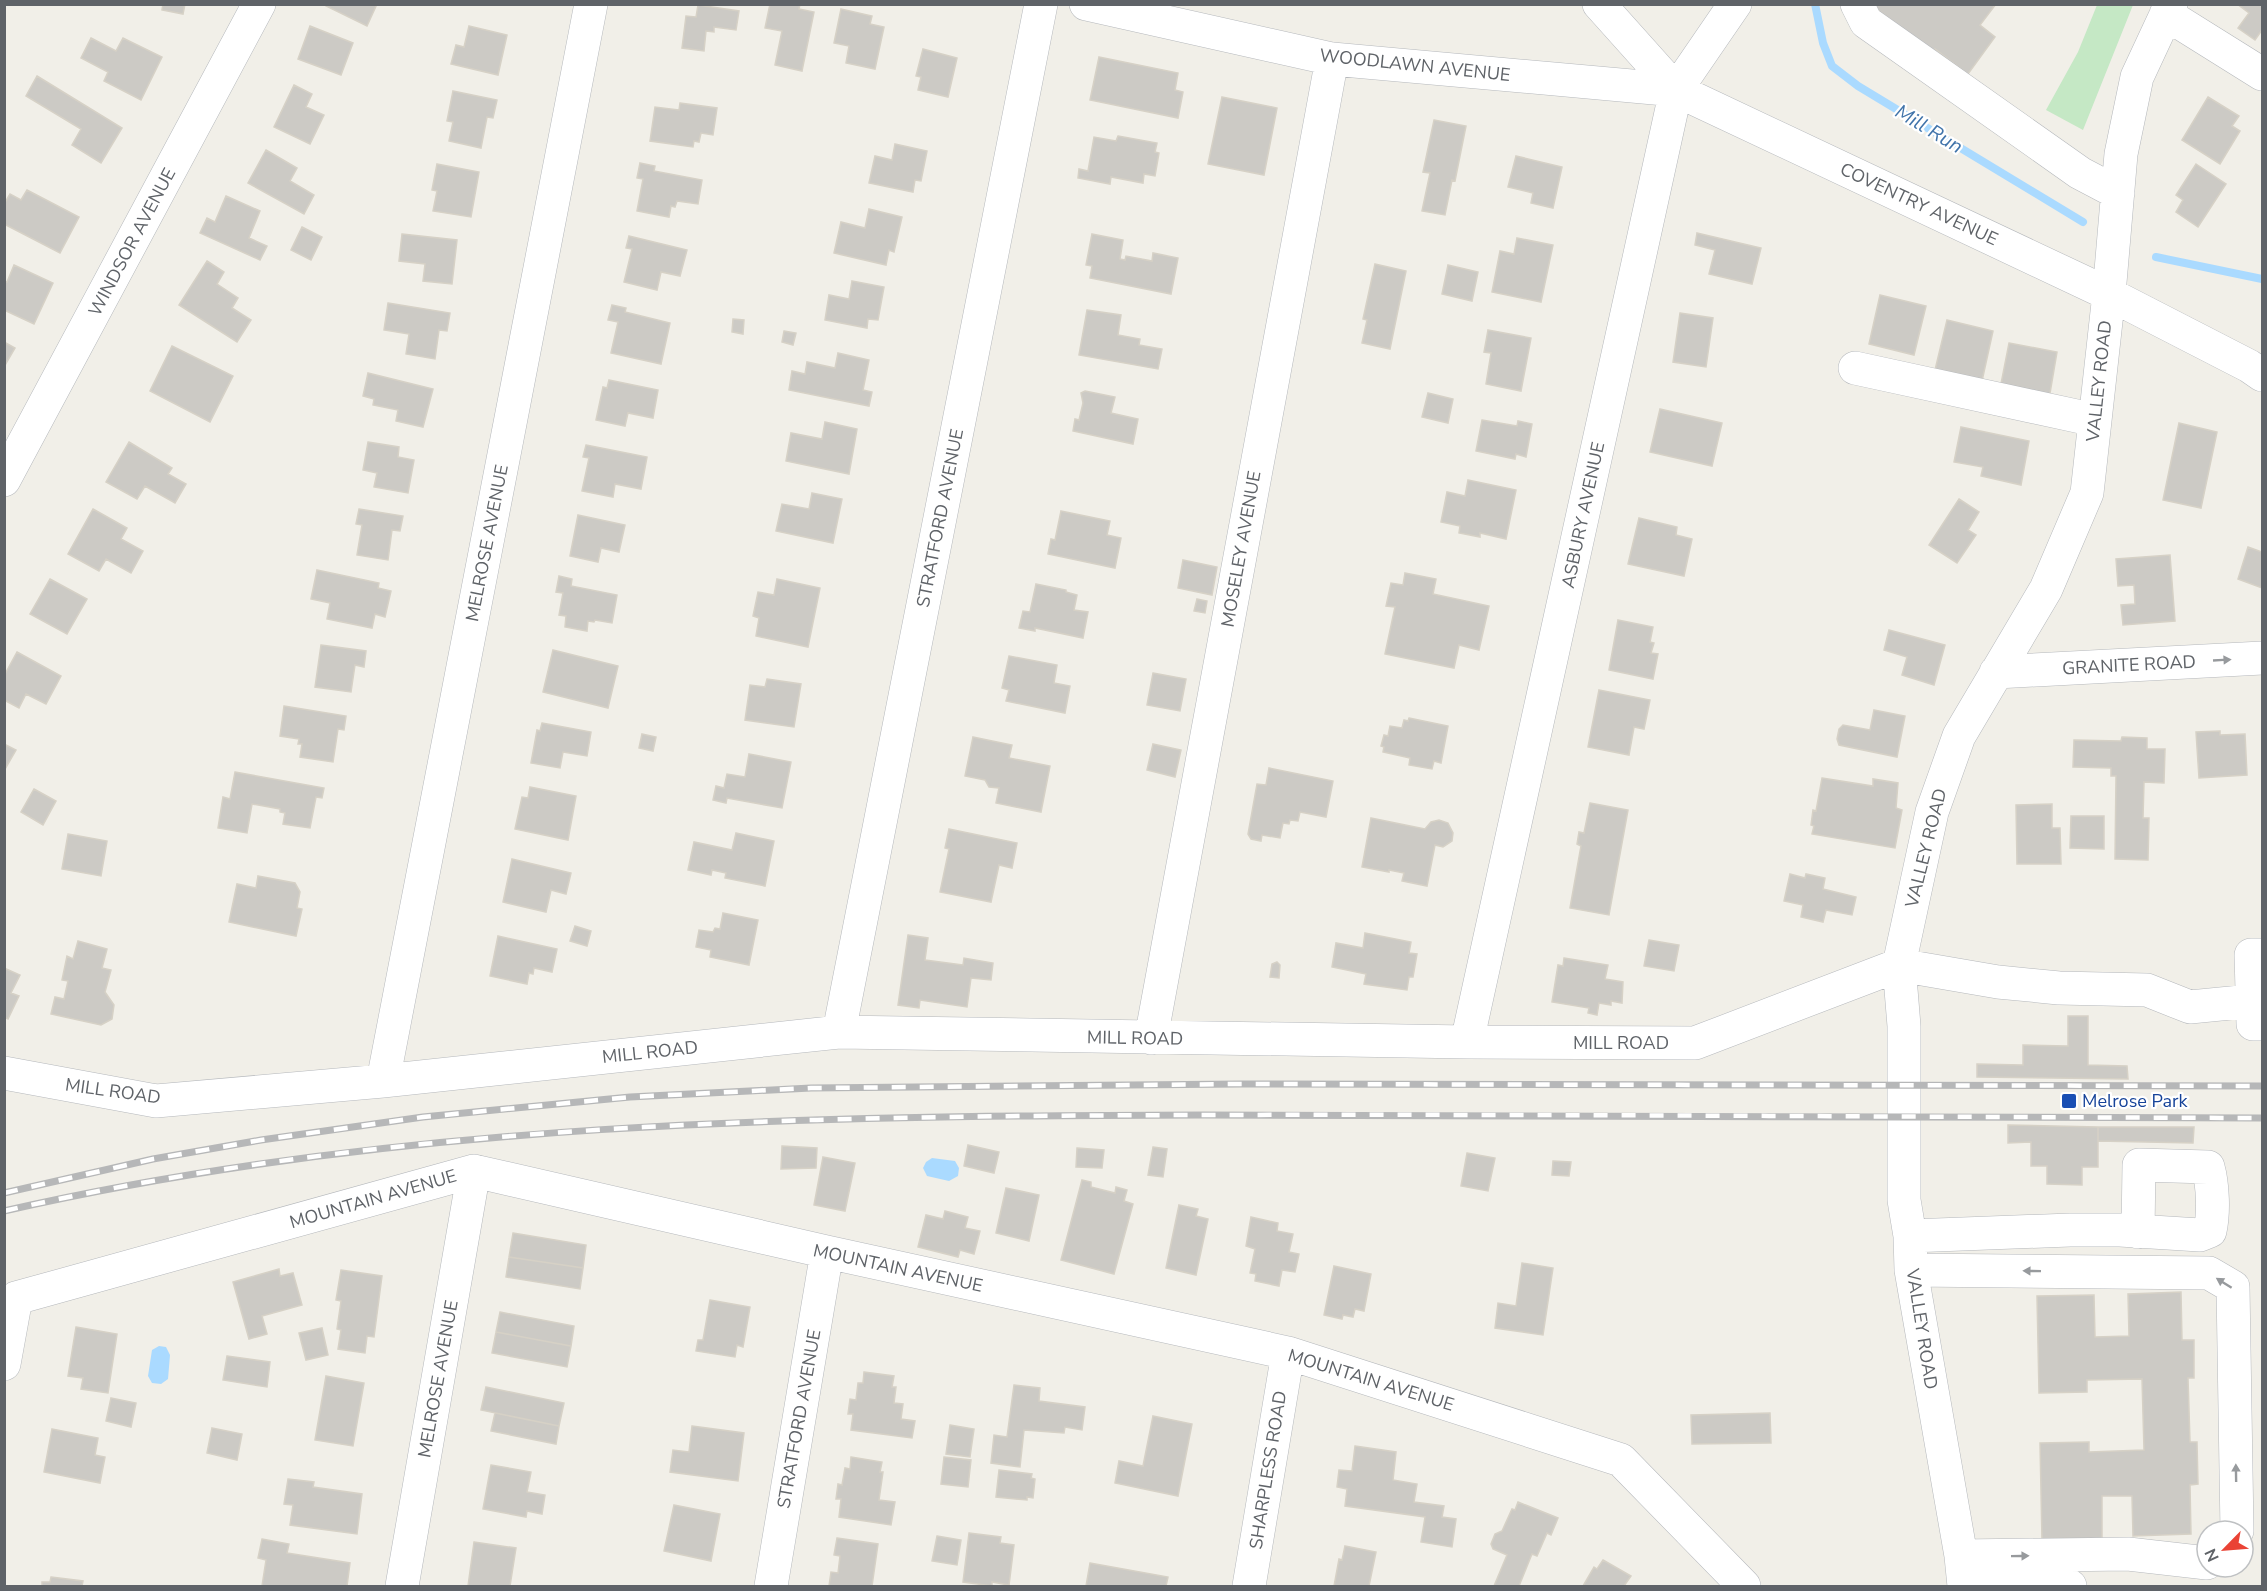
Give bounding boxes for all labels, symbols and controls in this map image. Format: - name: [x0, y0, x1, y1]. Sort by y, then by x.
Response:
- street label: WOODLAWN AVENUE: [1318, 43, 1512, 87]
- water label: Mill Run: [1890, 98, 1968, 160]
- street label: COVENTRY AVENUE: [1836, 157, 2002, 251]
- street label: WINDSOR AVENUE: [83, 164, 181, 320]
- street label: VALLEY ROAD: [2081, 319, 2117, 444]
- street label: STRATFORD AVENUE: [911, 427, 969, 609]
- street label: ASBURY AVENUE: [1556, 440, 1610, 590]
- street label: MELROSE AVENUE: [460, 462, 514, 624]
- street label: MOSELEY AVENUE: [1215, 469, 1267, 629]
- street label: GRANITE ROAD: [2061, 650, 2197, 680]
- one-way arrow: [2213, 655, 2232, 665]
- street label: VALLEY ROAD: [1899, 786, 1952, 911]
- street label: MILL ROAD: [1087, 1025, 1183, 1051]
- street label: MILL ROAD: [1573, 1031, 1669, 1055]
- street label: MILL ROAD: [601, 1035, 699, 1069]
- street label: MILL ROAD: [64, 1072, 162, 1110]
- place label: Melrose Park: [2082, 1089, 2188, 1113]
- marker: Melrose Park: [2060, 1092, 2078, 1110]
- street label: MOUNTAIN AVENUE: [287, 1164, 459, 1234]
- street label: MOUNTAIN AVENUE: [811, 1238, 985, 1298]
- street label: VALLEY ROAD: [1900, 1266, 1943, 1391]
- one-way arrow: [2022, 1266, 2041, 1276]
- one-way arrow: [2216, 1277, 2232, 1288]
- street label: MELROSE AVENUE: [412, 1298, 464, 1460]
- street label: STRATFORD AVENUE: [771, 1328, 827, 1510]
- street label: MOUNTAIN AVENUE: [1285, 1343, 1457, 1417]
- street label: SHARPLESS ROAD: [1244, 1389, 1292, 1551]
- one-way arrow: [2231, 1463, 2241, 1482]
- north arrow: [2195, 1519, 2255, 1579]
- text: N: [2200, 1545, 2225, 1565]
- one-way arrow: [2010, 1551, 2029, 1560]

